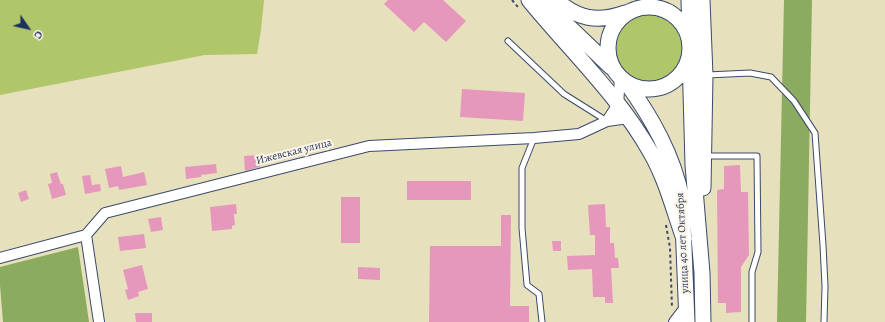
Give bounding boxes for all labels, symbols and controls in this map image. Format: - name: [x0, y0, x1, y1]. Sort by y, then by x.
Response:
- north arrow: [8, 8, 48, 48]
- text: С: [30, 28, 46, 42]
- street label: Ижевская улица: [255, 136, 333, 168]
- street label: улица 40 лет Октября: [674, 192, 692, 294]

